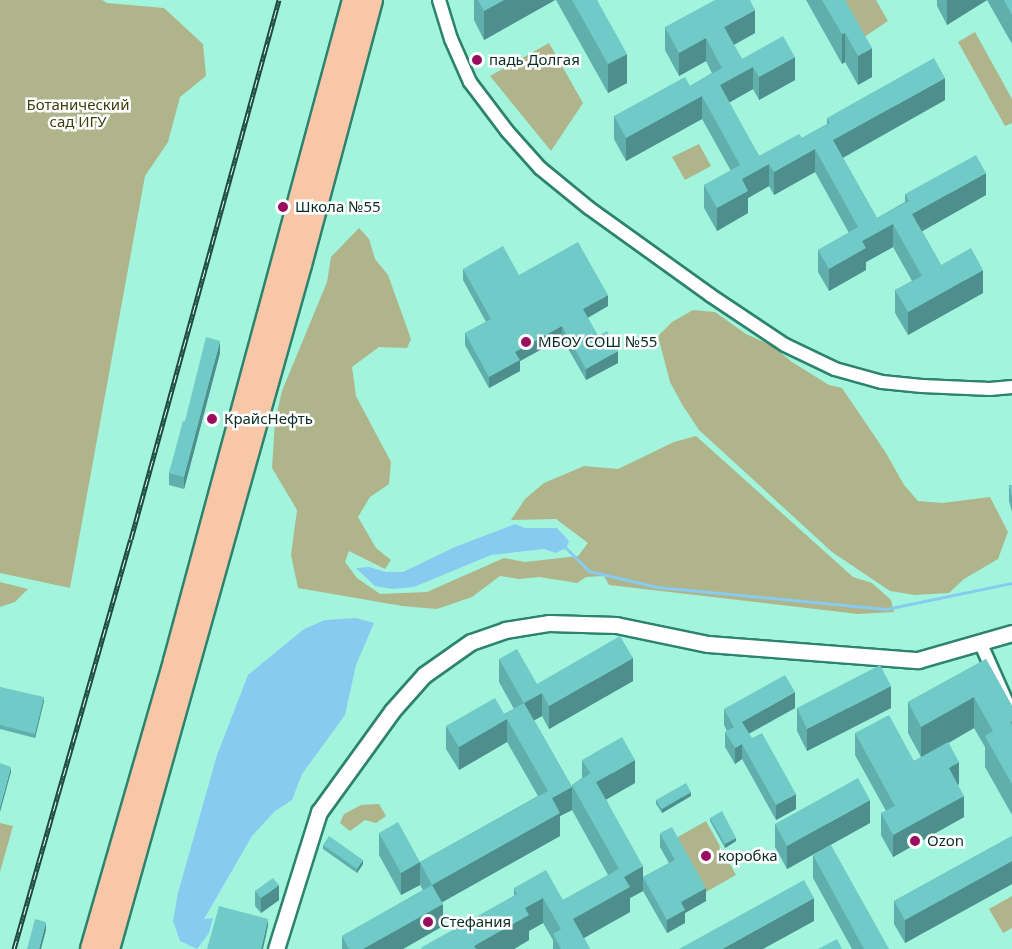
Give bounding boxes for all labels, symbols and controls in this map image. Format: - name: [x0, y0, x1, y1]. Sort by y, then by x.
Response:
- place label: падь Долгая: [489, 51, 580, 69]
- marker: падь Долгая: [470, 53, 484, 67]
- park label: Ботанический сад ИГУ: [27, 95, 129, 130]
- place label: Школа №55: [295, 198, 381, 216]
- marker: Школа №55: [276, 200, 290, 214]
- place label: МБОУ СОШ №55: [538, 333, 657, 351]
- marker: МБОУ СОШ №55: [519, 335, 533, 349]
- place label: КрайсНефть: [224, 410, 313, 428]
- marker: КрайсНефть: [205, 412, 219, 426]
- place label: Ozon: [927, 832, 964, 850]
- marker: Ozon: [908, 834, 922, 848]
- place label: коробка: [718, 847, 778, 865]
- marker: коробка: [699, 849, 713, 863]
- place label: Стефания: [440, 913, 511, 931]
- marker: Стефания: [421, 915, 435, 929]

